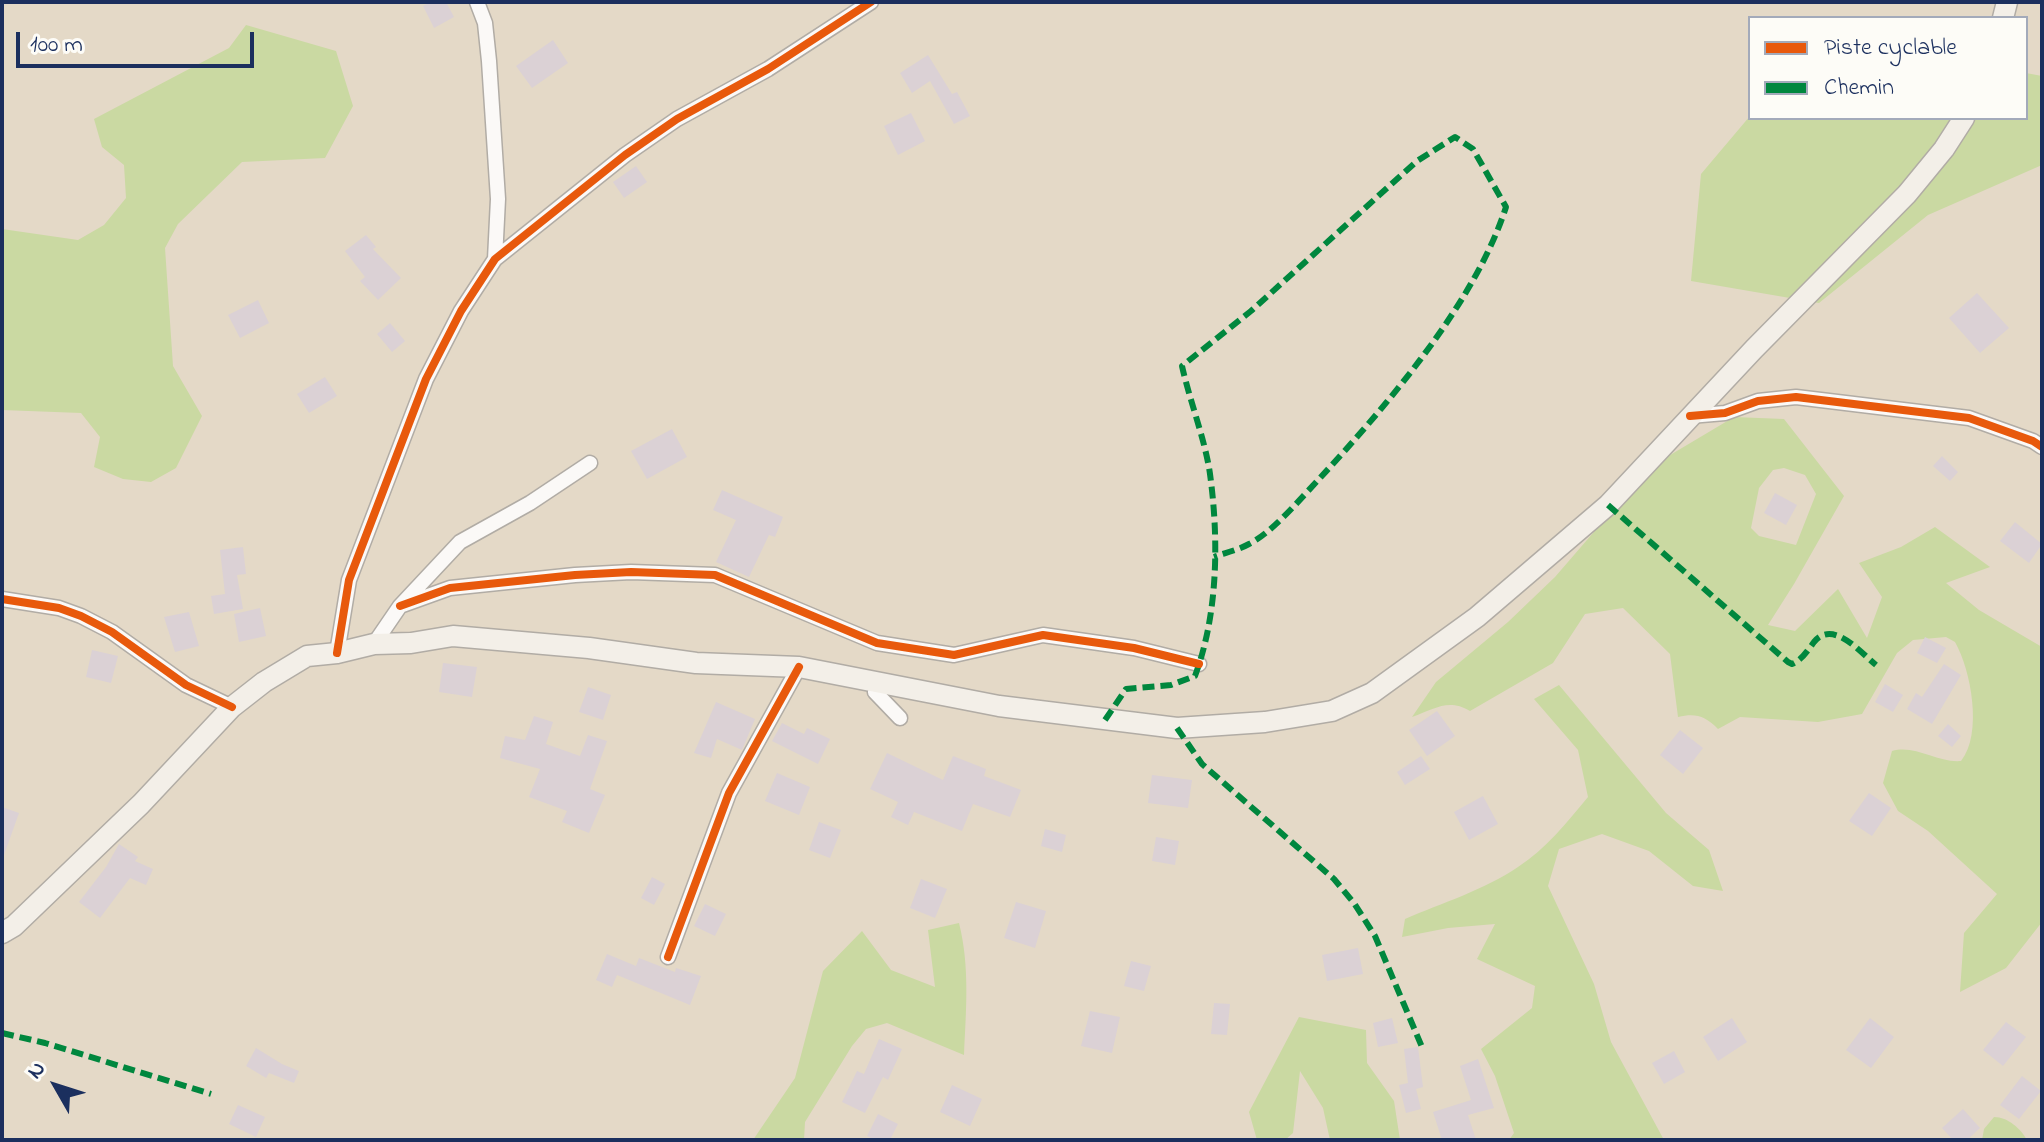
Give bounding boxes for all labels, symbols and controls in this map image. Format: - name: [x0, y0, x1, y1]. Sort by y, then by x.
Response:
- scale bar: [20, 16, 258, 66]
- legend: [1748, 16, 2028, 120]
- text: 100 m: [30, 28, 83, 63]
- text: Piste cyclable: [1824, 31, 1957, 66]
- text: Chemin: [1824, 71, 1894, 106]
- north arrow: [16, 1046, 96, 1126]
- text: N: [20, 1055, 54, 1087]

